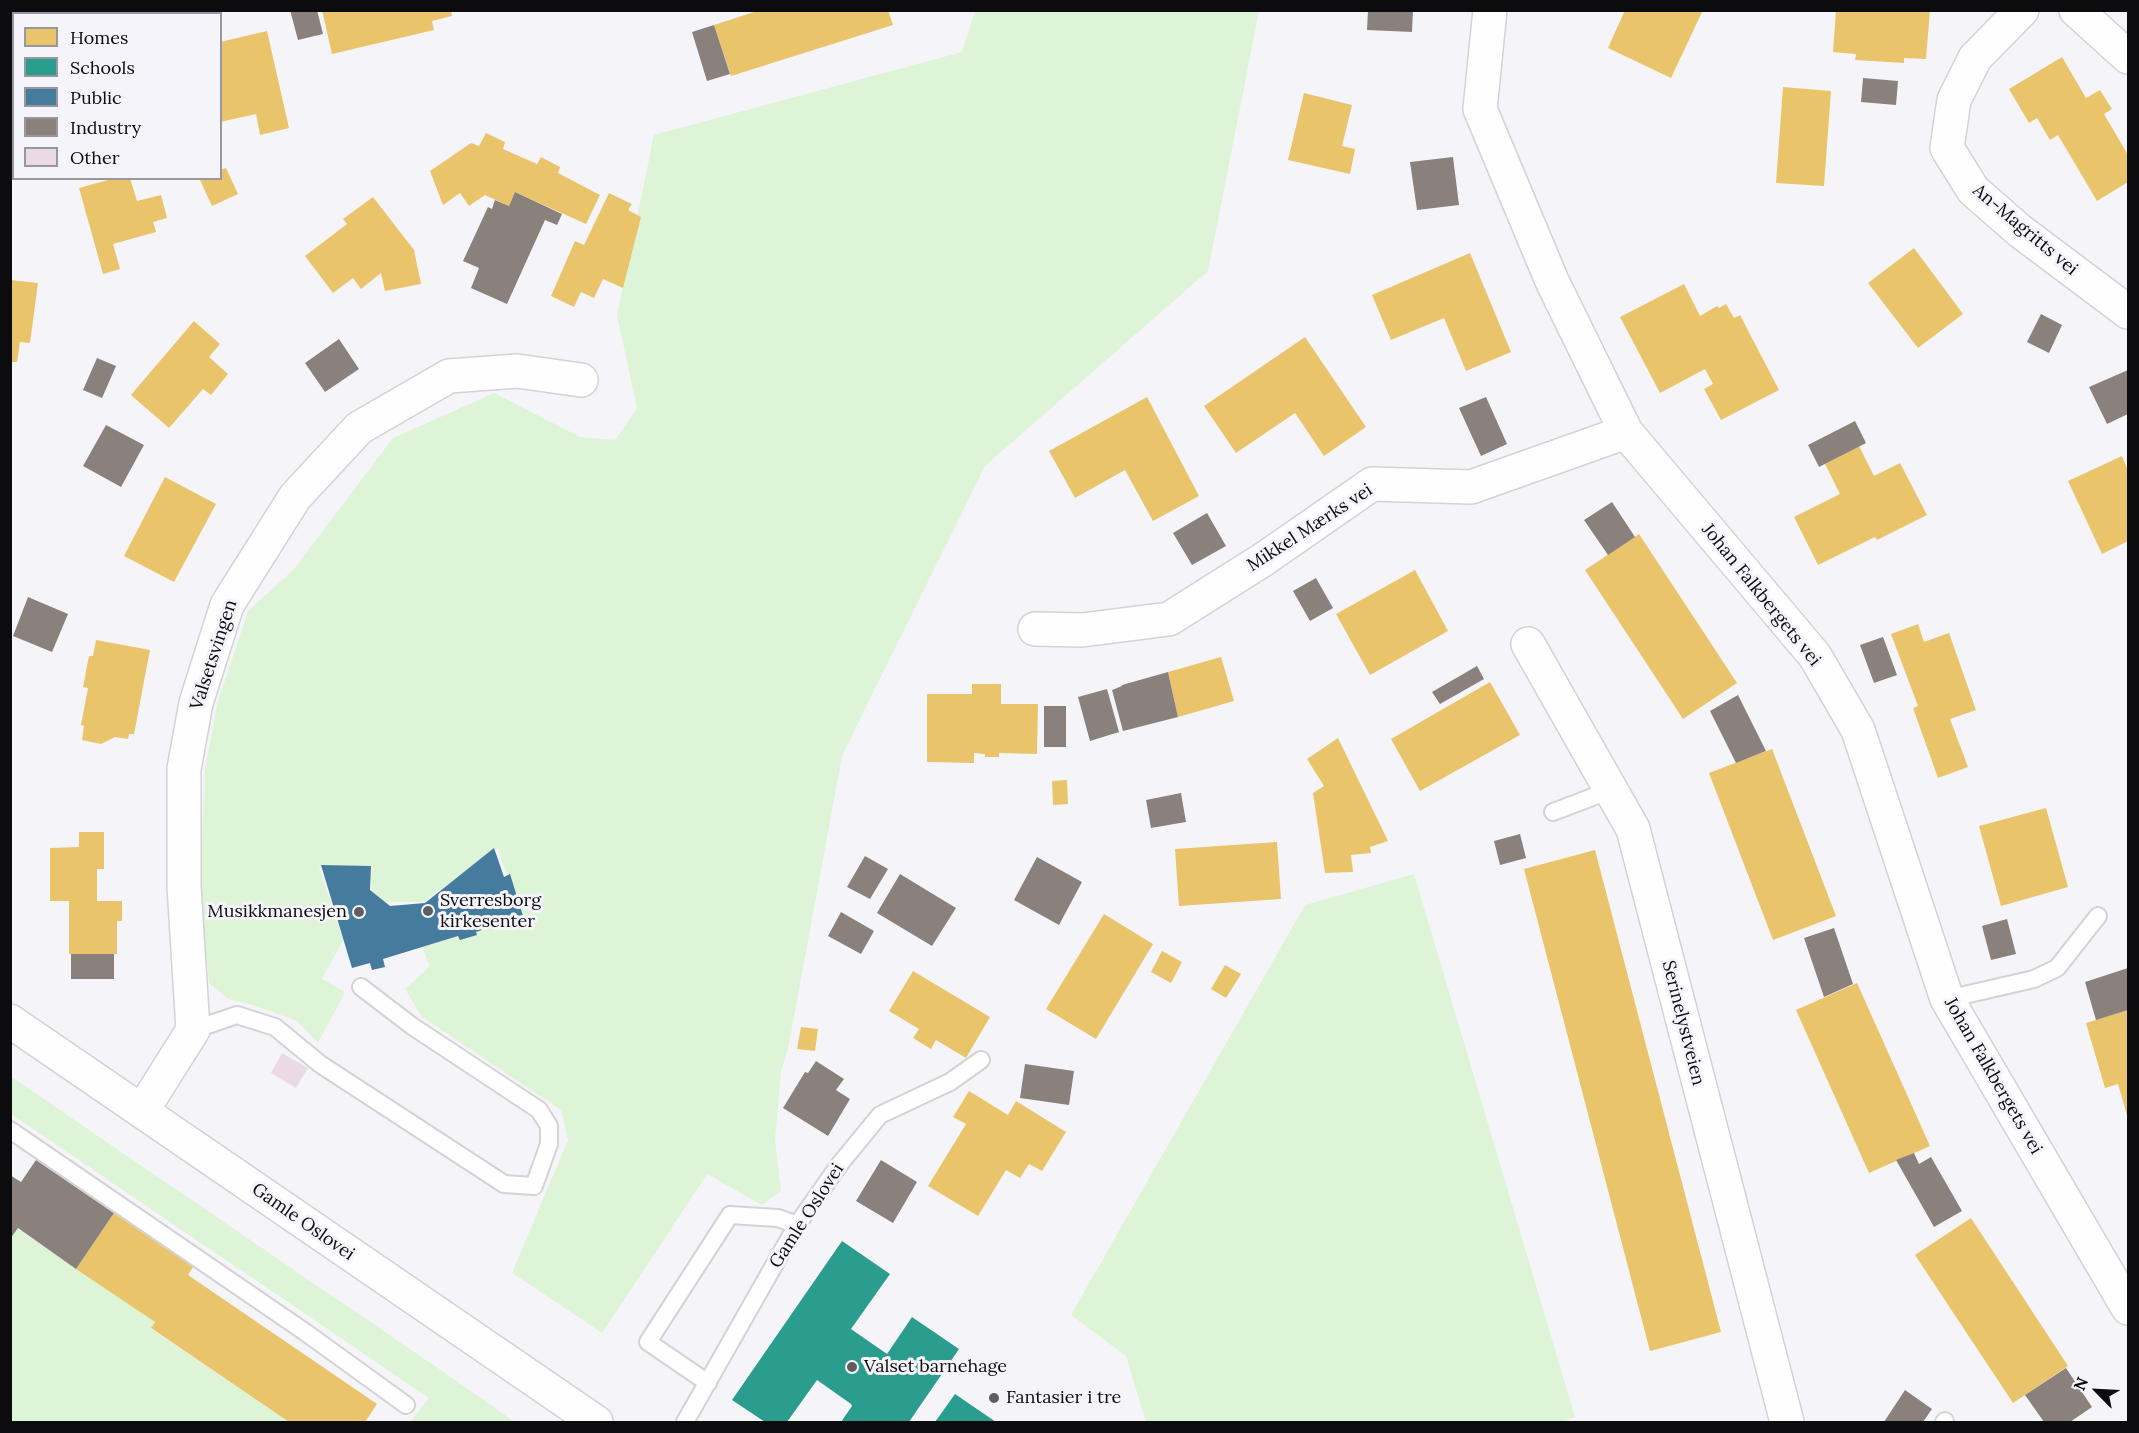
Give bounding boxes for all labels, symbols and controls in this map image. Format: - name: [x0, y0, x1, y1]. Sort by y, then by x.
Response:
- legend: [12, 12, 222, 180]
- text: Homes: [70, 26, 128, 49]
- text: Schools: [70, 56, 135, 79]
- text: Public: [70, 86, 122, 109]
- text: Industry: [70, 116, 141, 139]
- text: Other: [70, 146, 120, 169]
- street label: An-Magritts vei: [1968, 180, 2082, 280]
- street label: Mikkel Mærks vei: [1243, 479, 1377, 577]
- street label: Johan Falkbergets vei: [1697, 519, 1825, 671]
- street label: Valsetsvingen: [186, 597, 242, 713]
- place label: Sverresborg kirkesenter: [440, 890, 541, 932]
- place label: Musikkmanesjen: [207, 901, 347, 923]
- marker: Sverresborg kirkesenter: [421, 904, 435, 918]
- marker: Musikkmanesjen: [352, 905, 366, 919]
- street label: Serinelystveien: [1657, 958, 1709, 1088]
- street label: Johan Falkbergets vei: [1939, 994, 2047, 1158]
- street label: Gamle Oslovei: [765, 1160, 849, 1272]
- street label: Gamle Oslovei: [248, 1179, 358, 1265]
- place label: Valset barnehage: [864, 1356, 1007, 1378]
- marker: Valset barnehage: [845, 1360, 859, 1374]
- north arrow: [2067, 1361, 2127, 1421]
- text: N: [2069, 1374, 2092, 1393]
- place label: Fantasier i tre: [1006, 1387, 1121, 1409]
- marker: Fantasier i tre: [987, 1391, 1001, 1405]

